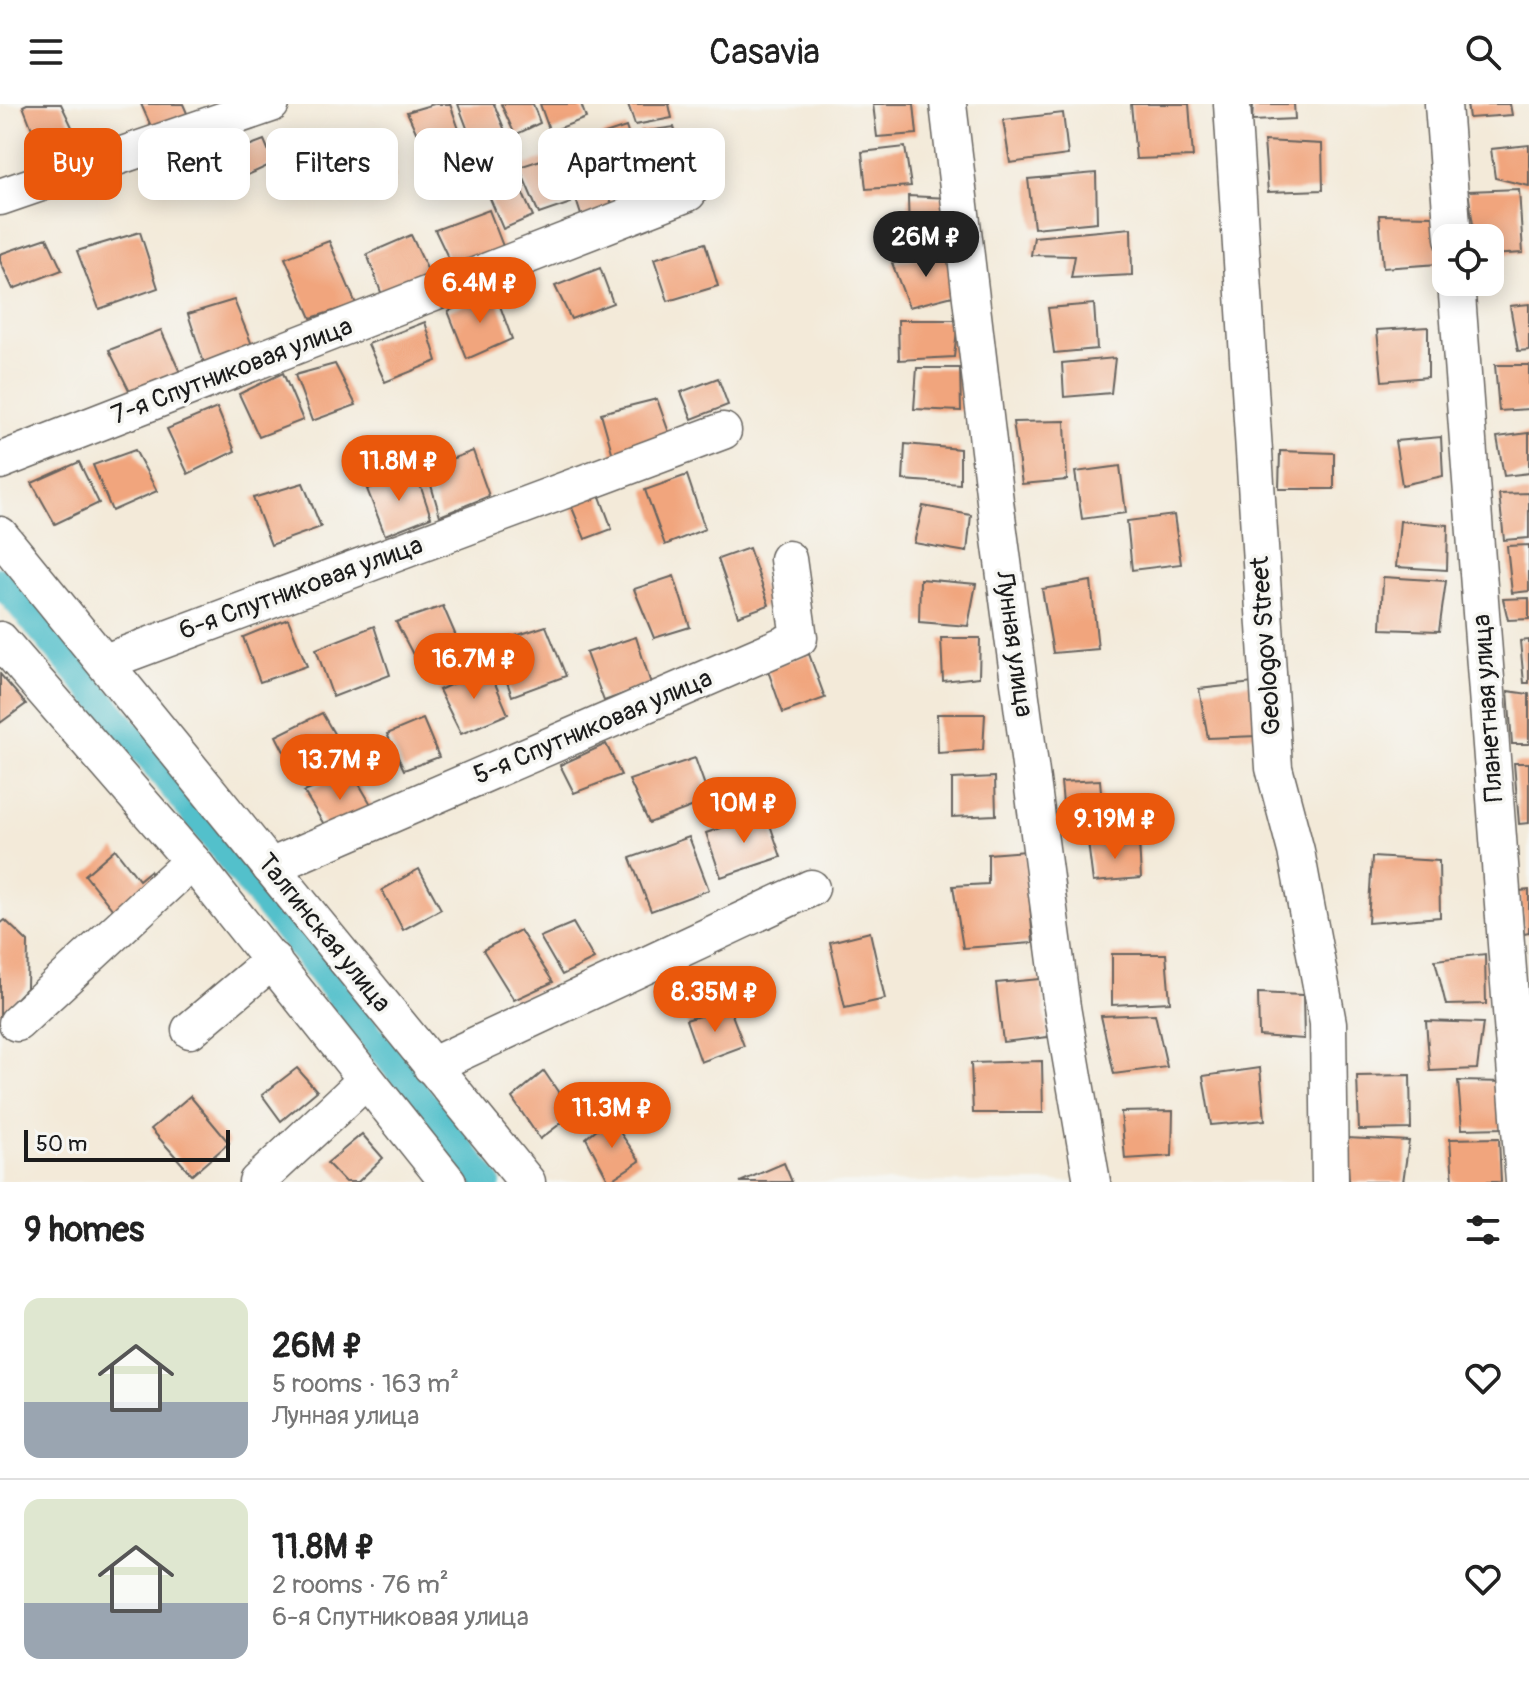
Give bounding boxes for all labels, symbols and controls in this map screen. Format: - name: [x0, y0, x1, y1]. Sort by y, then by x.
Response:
- icon: menu: [24, 30, 68, 74]
- text: Casavia: [709, 30, 820, 75]
- icon: search: [1461, 30, 1505, 74]
- chip: Buy: [24, 128, 122, 200]
- chip: Rent: [138, 128, 250, 200]
- chip: Filters: [266, 128, 398, 200]
- chip: New: [414, 128, 522, 200]
- chip: Apartment: [538, 128, 725, 200]
- pin: 26M ₽: [870, 211, 982, 279]
- text: 26M ₽: [891, 221, 961, 253]
- map controls: [1432, 224, 1504, 296]
- button: locate: [1432, 224, 1504, 296]
- pin: 6.4M ₽: [415, 257, 545, 325]
- text: 6.4M ₽: [442, 267, 518, 299]
- street label: 7-я Спутниковая улица: [107, 310, 357, 432]
- pin: 11.8M ₽: [325, 435, 473, 503]
- text: 11.8M ₽: [359, 445, 439, 477]
- street label: 6-я Спутниковая улица: [175, 529, 427, 647]
- street label: Geologov Street: [1244, 555, 1288, 736]
- street label: Лунная улица: [988, 568, 1040, 719]
- street label: Планетная улица: [1465, 613, 1511, 803]
- pin: 16.7M ₽: [400, 633, 548, 701]
- text: 16.7M ₽: [432, 643, 516, 675]
- street label: 5-я Спутниковая улица: [469, 662, 717, 792]
- pin: 13.7M ₽: [266, 734, 414, 802]
- text: 13.7M ₽: [298, 744, 382, 776]
- pin: 10M ₽: [688, 777, 800, 845]
- text: 10M ₽: [710, 787, 778, 819]
- pin: 9.19M ₽: [1041, 793, 1189, 861]
- text: 9.19M ₽: [1074, 803, 1156, 835]
- street label: Талгинская улица: [250, 847, 398, 1019]
- pin: 8.35M ₽: [641, 966, 789, 1034]
- text: 8.35M ₽: [671, 976, 759, 1008]
- pin: 11.3M ₽: [538, 1082, 686, 1150]
- text: 11.3M ₽: [572, 1092, 652, 1124]
- scale bar: [24, 1126, 230, 1162]
- text: 50 m: [36, 1130, 87, 1158]
- icon: filters: [1461, 1208, 1505, 1252]
- text: 9 homes: [24, 1209, 144, 1252]
- text: 26M ₽: [272, 1325, 363, 1368]
- icon: home: [88, 1330, 184, 1426]
- icon: heart: [1461, 1356, 1505, 1400]
- text: 5 rooms · 163 m²: [272, 1368, 459, 1400]
- text: Лунная улица: [272, 1400, 419, 1432]
- text: 11.8M ₽: [272, 1526, 375, 1569]
- icon: home: [88, 1531, 184, 1627]
- icon: heart: [1461, 1557, 1505, 1601]
- text: 2 rooms · 76 m²: [272, 1569, 449, 1601]
- text: 6-я Спутниковая улица: [272, 1601, 529, 1633]

